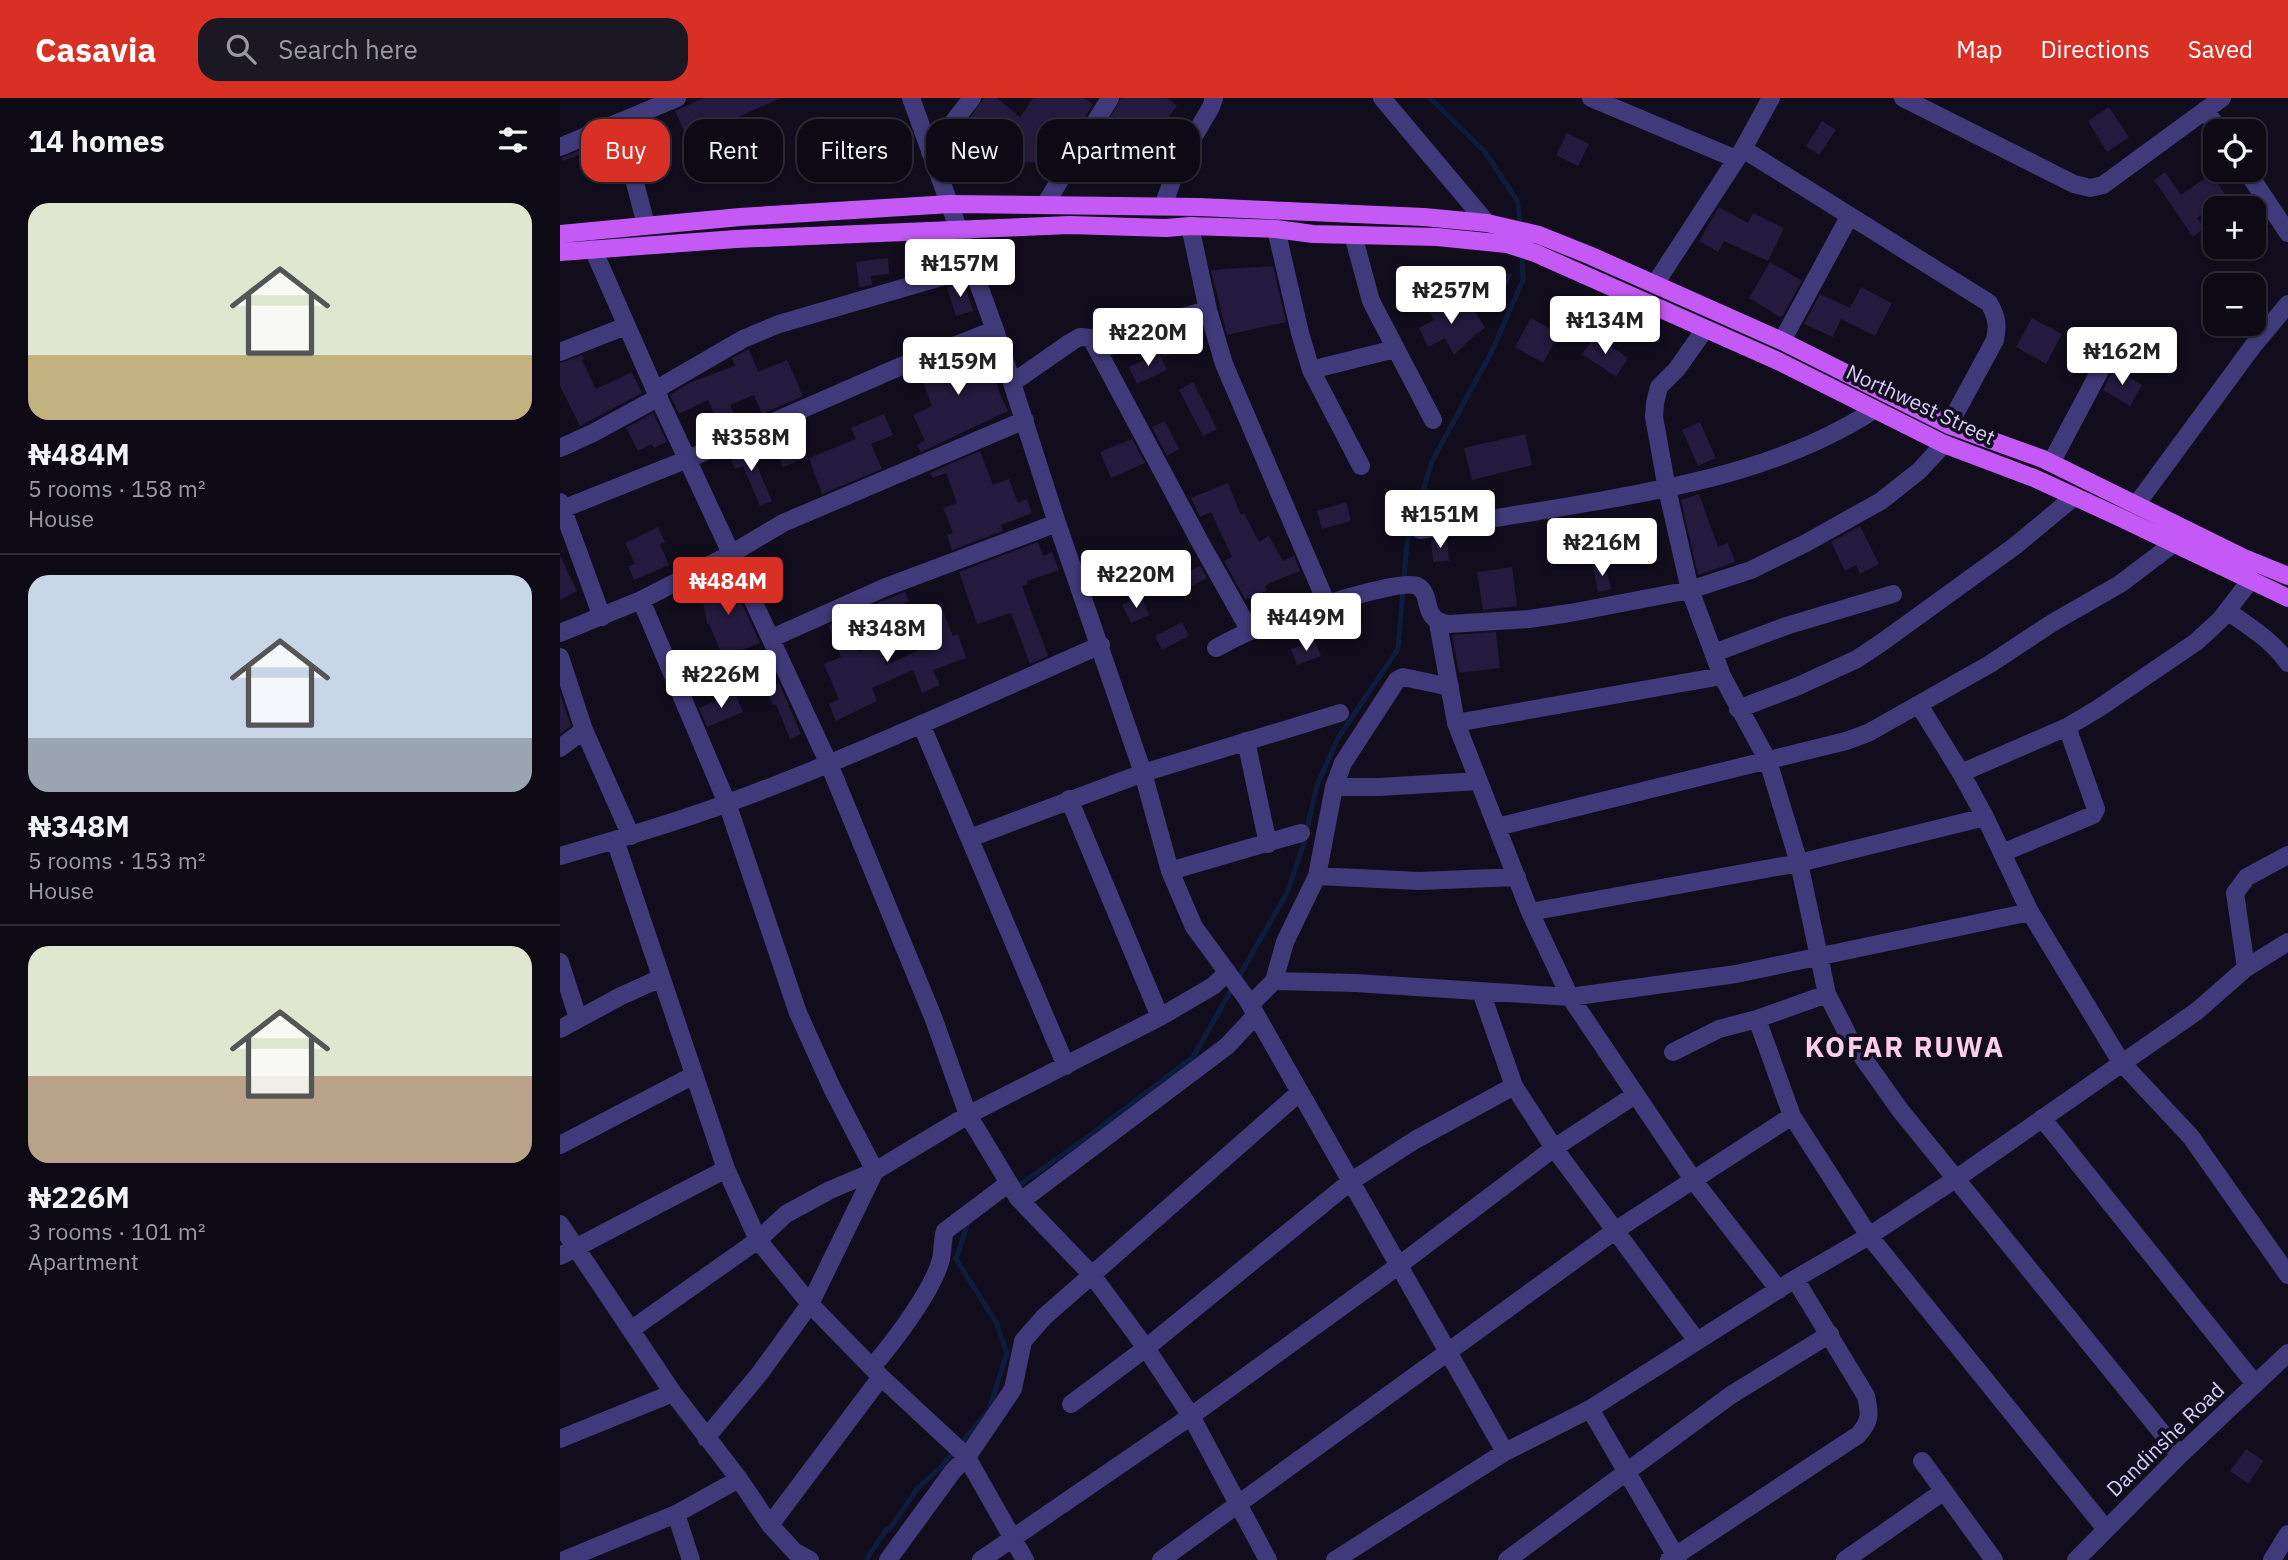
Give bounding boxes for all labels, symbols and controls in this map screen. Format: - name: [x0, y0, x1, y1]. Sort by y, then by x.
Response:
- search box: [198, 18, 688, 81]
- text: Casavia: [35, 28, 156, 71]
- icon: search: [222, 30, 260, 68]
- text: Search here: [278, 32, 418, 66]
- text: Map: [1956, 33, 2002, 65]
- text: Directions: [2040, 33, 2150, 65]
- text: Saved: [2188, 33, 2253, 65]
- chip: Buy: [581, 119, 670, 182]
- chip: Rent: [684, 119, 783, 182]
- chip: Filters: [797, 119, 912, 182]
- chip: New: [926, 119, 1023, 182]
- chip: Apartment: [1037, 119, 1200, 182]
- map controls: [2203, 119, 2266, 336]
- button: locate: [2203, 119, 2266, 182]
- text: 14 homes: [28, 121, 165, 160]
- icon: filters: [494, 121, 532, 159]
- button: +: [2203, 196, 2266, 259]
- pin: ₦157M: [911, 240, 1009, 299]
- text: ₦157M: [921, 247, 999, 277]
- icon: home: [217, 248, 343, 374]
- pin: ₦257M: [1402, 266, 1500, 326]
- button: −: [2203, 273, 2266, 336]
- text: ₦257M: [1412, 274, 1490, 304]
- pin: ₦134M: [1556, 296, 1654, 356]
- text: ₦134M: [1566, 304, 1644, 334]
- pin: ₦220M: [1099, 308, 1197, 368]
- text: ₦220M: [1109, 316, 1187, 346]
- pin: ₦162M: [2073, 328, 2171, 387]
- text: ₦162M: [2083, 335, 2161, 365]
- pin: ₦159M: [909, 338, 1007, 397]
- text: ₦159M: [919, 345, 997, 375]
- street label: Northwest Street: [1842, 357, 2000, 451]
- pin: ₦358M: [702, 414, 800, 473]
- text: ₦358M: [712, 421, 790, 451]
- text: ₦484M: [28, 434, 130, 473]
- text: 5 rooms · 158 m²: [28, 473, 206, 503]
- pin: ₦151M: [1391, 490, 1489, 550]
- text: ₦151M: [1401, 498, 1479, 528]
- text: House: [28, 503, 94, 533]
- pin: ₦216M: [1553, 518, 1651, 578]
- text: ₦216M: [1563, 526, 1641, 556]
- pin: ₦220M: [1087, 550, 1185, 610]
- pin: ₦484M: [679, 558, 777, 617]
- text: ₦220M: [1097, 558, 1175, 588]
- text: ₦484M: [689, 565, 767, 595]
- pin: ₦449M: [1257, 594, 1355, 653]
- text: ₦449M: [1267, 601, 1345, 631]
- pin: ₦348M: [838, 604, 936, 664]
- text: ₦348M: [848, 612, 926, 642]
- icon: home: [217, 620, 343, 746]
- pin: ₦226M: [672, 650, 770, 710]
- text: ₦226M: [682, 658, 760, 688]
- text: ₦348M: [28, 806, 130, 845]
- text: 5 rooms · 153 m²: [28, 845, 206, 875]
- text: House: [28, 875, 94, 905]
- icon: home: [217, 991, 343, 1117]
- district label: KOFAR RUWA: [1805, 1028, 2005, 1065]
- text: ₦226M: [28, 1177, 130, 1216]
- text: 3 rooms · 101 m²: [28, 1216, 206, 1246]
- text: Apartment: [28, 1246, 139, 1276]
- street label: Dandinshe Road: [2100, 1376, 2230, 1502]

